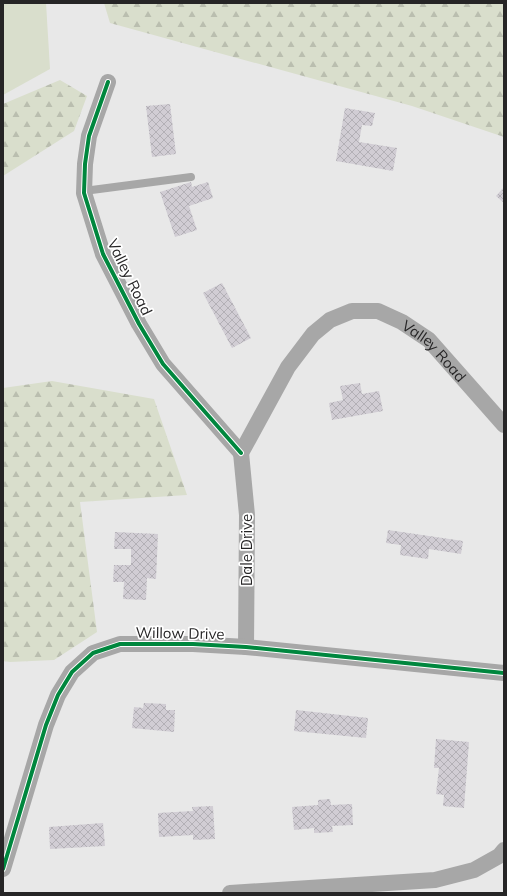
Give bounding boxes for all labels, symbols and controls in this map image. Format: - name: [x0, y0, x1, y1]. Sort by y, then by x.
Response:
- street label: Valley Road: [103, 236, 157, 318]
- street label: Valley Road: [398, 315, 471, 385]
- street label: Dale Drive: [237, 514, 256, 586]
- street label: Willow Drive: [135, 623, 225, 643]

